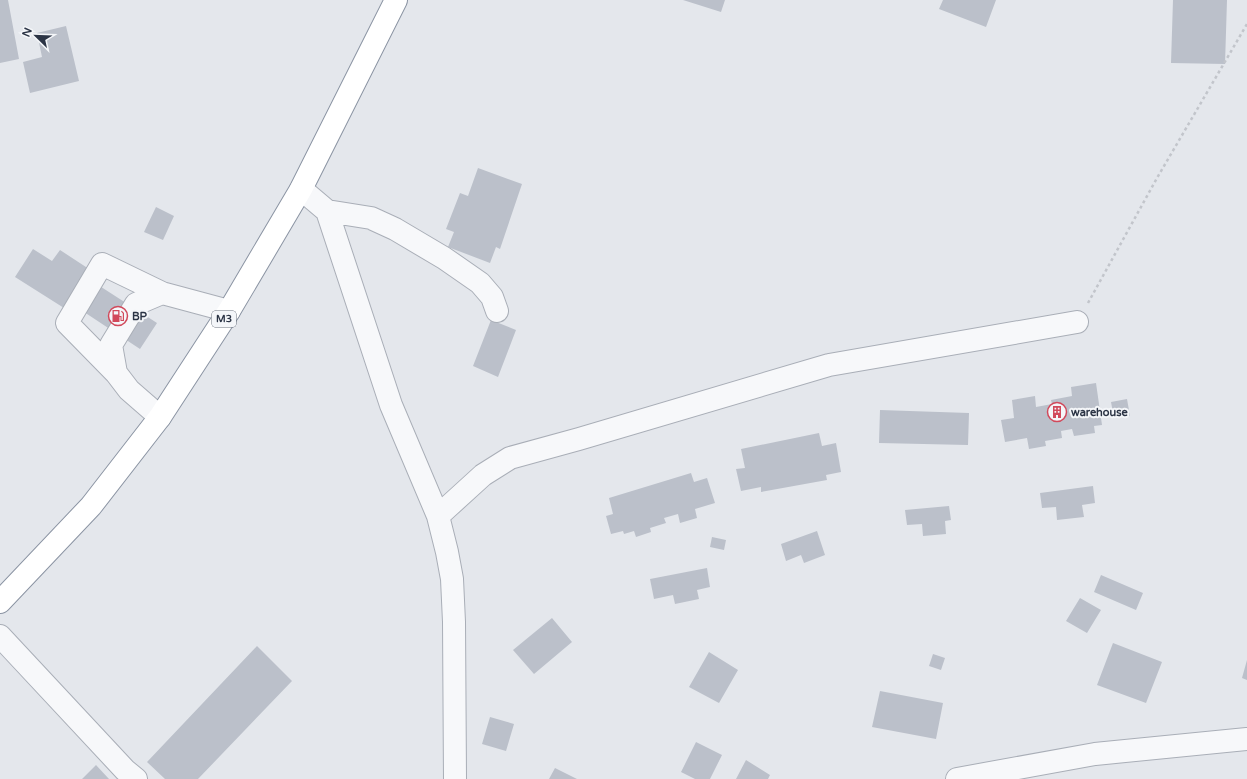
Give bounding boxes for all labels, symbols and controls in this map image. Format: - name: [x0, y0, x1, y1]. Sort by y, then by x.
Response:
- north arrow: [16, 16, 56, 56]
- text: N: [20, 26, 35, 39]
- fuel station icon: BP: [107, 305, 129, 327]
- place label: BP: [132, 310, 148, 323]
- road number: M3: [212, 311, 236, 327]
- building icon: warehouse: [1046, 401, 1068, 423]
- place label: warehouse: [1071, 406, 1128, 419]

